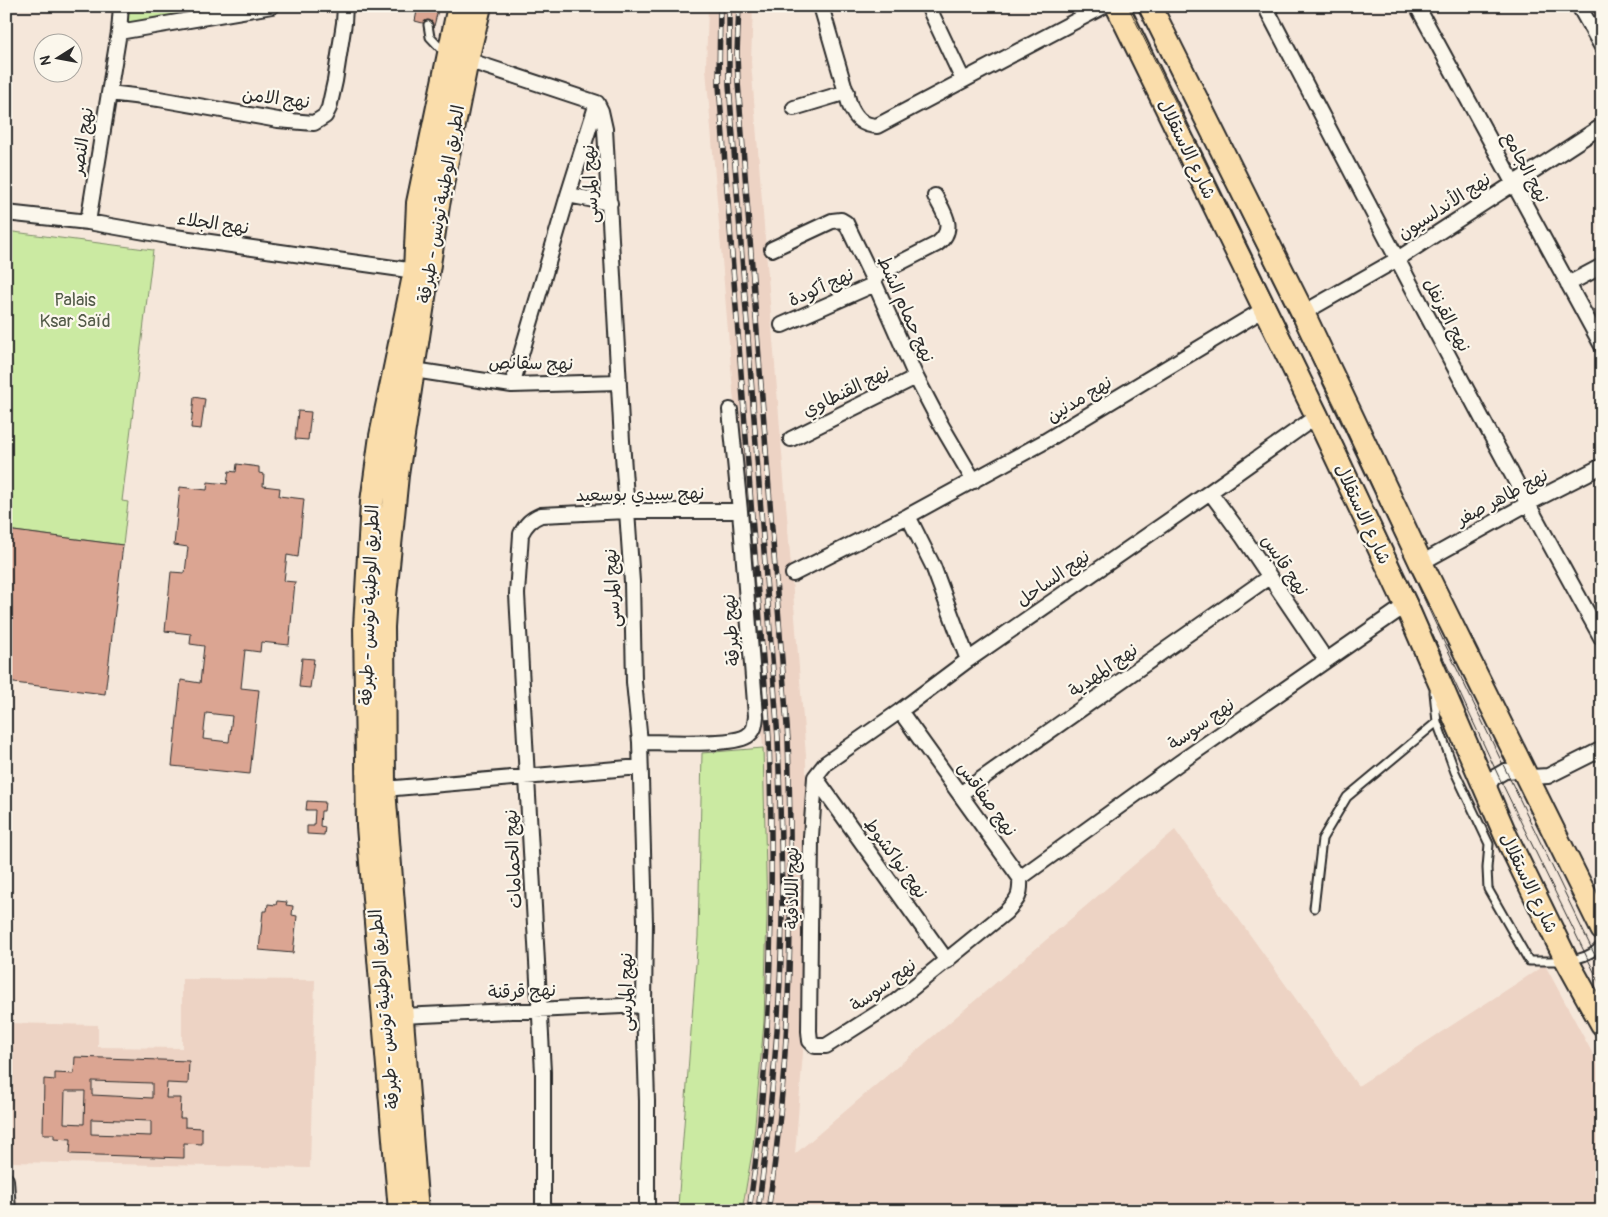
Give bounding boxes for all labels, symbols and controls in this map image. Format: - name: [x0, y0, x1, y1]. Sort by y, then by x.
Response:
- north arrow: [32, 32, 82, 82]
- text: N: [36, 54, 55, 67]
- street label: نهج الامن: [241, 83, 311, 114]
- street label: شارع الاستقلال: [1152, 95, 1221, 203]
- street label: الطريق الوطنية تونس - طبرقة: [413, 103, 470, 305]
- street label: نهج النصر: [65, 106, 99, 179]
- street label: نهج الجامع: [1496, 127, 1554, 208]
- street label: نهج المرسى: [577, 144, 604, 224]
- street label: نهج الأندلسيون: [1393, 167, 1495, 245]
- street label: نهج الجلاء: [175, 207, 251, 240]
- street label: نهج حمام الشط: [870, 252, 939, 367]
- street label: نهج أكودة: [785, 263, 857, 312]
- street label: نهج القرنفل: [1418, 274, 1476, 356]
- park label: Palais Ksar Saïd: [39, 289, 111, 333]
- street label: نهج سقانص: [488, 351, 574, 376]
- street label: نهج القنطاوي: [799, 360, 894, 423]
- street label: نهج مدنين: [1042, 371, 1116, 428]
- street label: شارع الاستقلال: [1329, 460, 1396, 568]
- street label: نهج طاهر صفر: [1451, 464, 1552, 532]
- street label: نهج سيدي بوسعيد: [575, 482, 705, 508]
- street label: الطريق الوطنية تونس - طبرقة: [355, 504, 384, 706]
- street label: نهج قابس: [1256, 530, 1313, 600]
- street label: نهج الساحل: [1012, 545, 1095, 612]
- street label: نهج المرسى: [599, 548, 626, 628]
- street label: نهج طبرقة: [718, 593, 745, 667]
- street label: نهج المهدية: [1064, 638, 1142, 703]
- street label: نهج سوسة: [1163, 693, 1239, 756]
- street label: نهج صفاقس: [952, 757, 1021, 841]
- street label: نهج الحمامات: [499, 809, 528, 909]
- street label: نهج نواكشوط: [859, 813, 933, 903]
- street label: شارع الاستقلال: [1494, 829, 1563, 937]
- street label: نهج اللاذقية: [781, 847, 804, 929]
- street label: الطريق الوطنية تونس - طبرقة: [364, 908, 405, 1110]
- street label: نهج المرسى: [615, 952, 638, 1032]
- street label: نهج سوسة: [846, 954, 921, 1017]
- street label: نهج قرقنة: [488, 979, 556, 1004]

